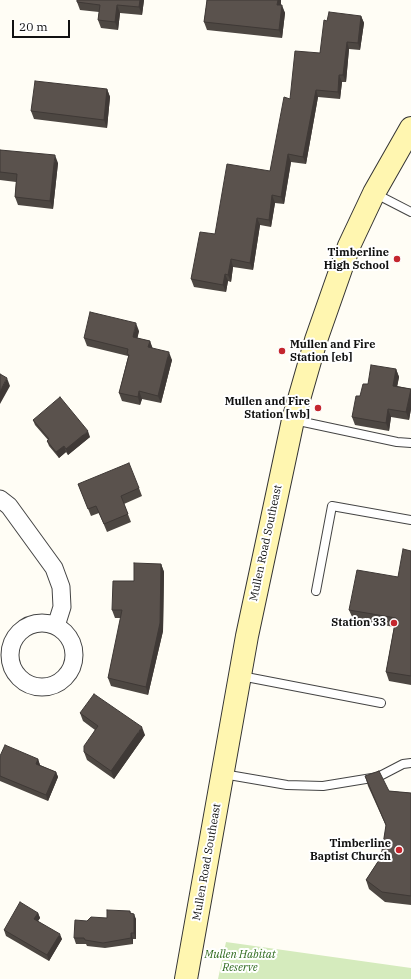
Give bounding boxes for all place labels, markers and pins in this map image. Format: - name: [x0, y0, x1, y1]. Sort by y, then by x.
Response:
- place label: Timberline High School: [324, 246, 389, 272]
- marker: Timberline High School: [392, 254, 402, 264]
- place label: Mullen and Fire Station [eb]: [290, 338, 375, 364]
- marker: Mullen and Fire Station [eb]: [277, 346, 287, 356]
- place label: Mullen and Fire Station [wb]: [225, 395, 310, 421]
- marker: Mullen and Fire Station [wb]: [313, 403, 323, 413]
- place label: Station 33: [331, 616, 386, 630]
- marker: Station 33: [389, 618, 399, 628]
- place label: Timberline Baptist Church: [310, 837, 391, 863]
- marker: Timberline Baptist Church: [394, 845, 404, 855]

